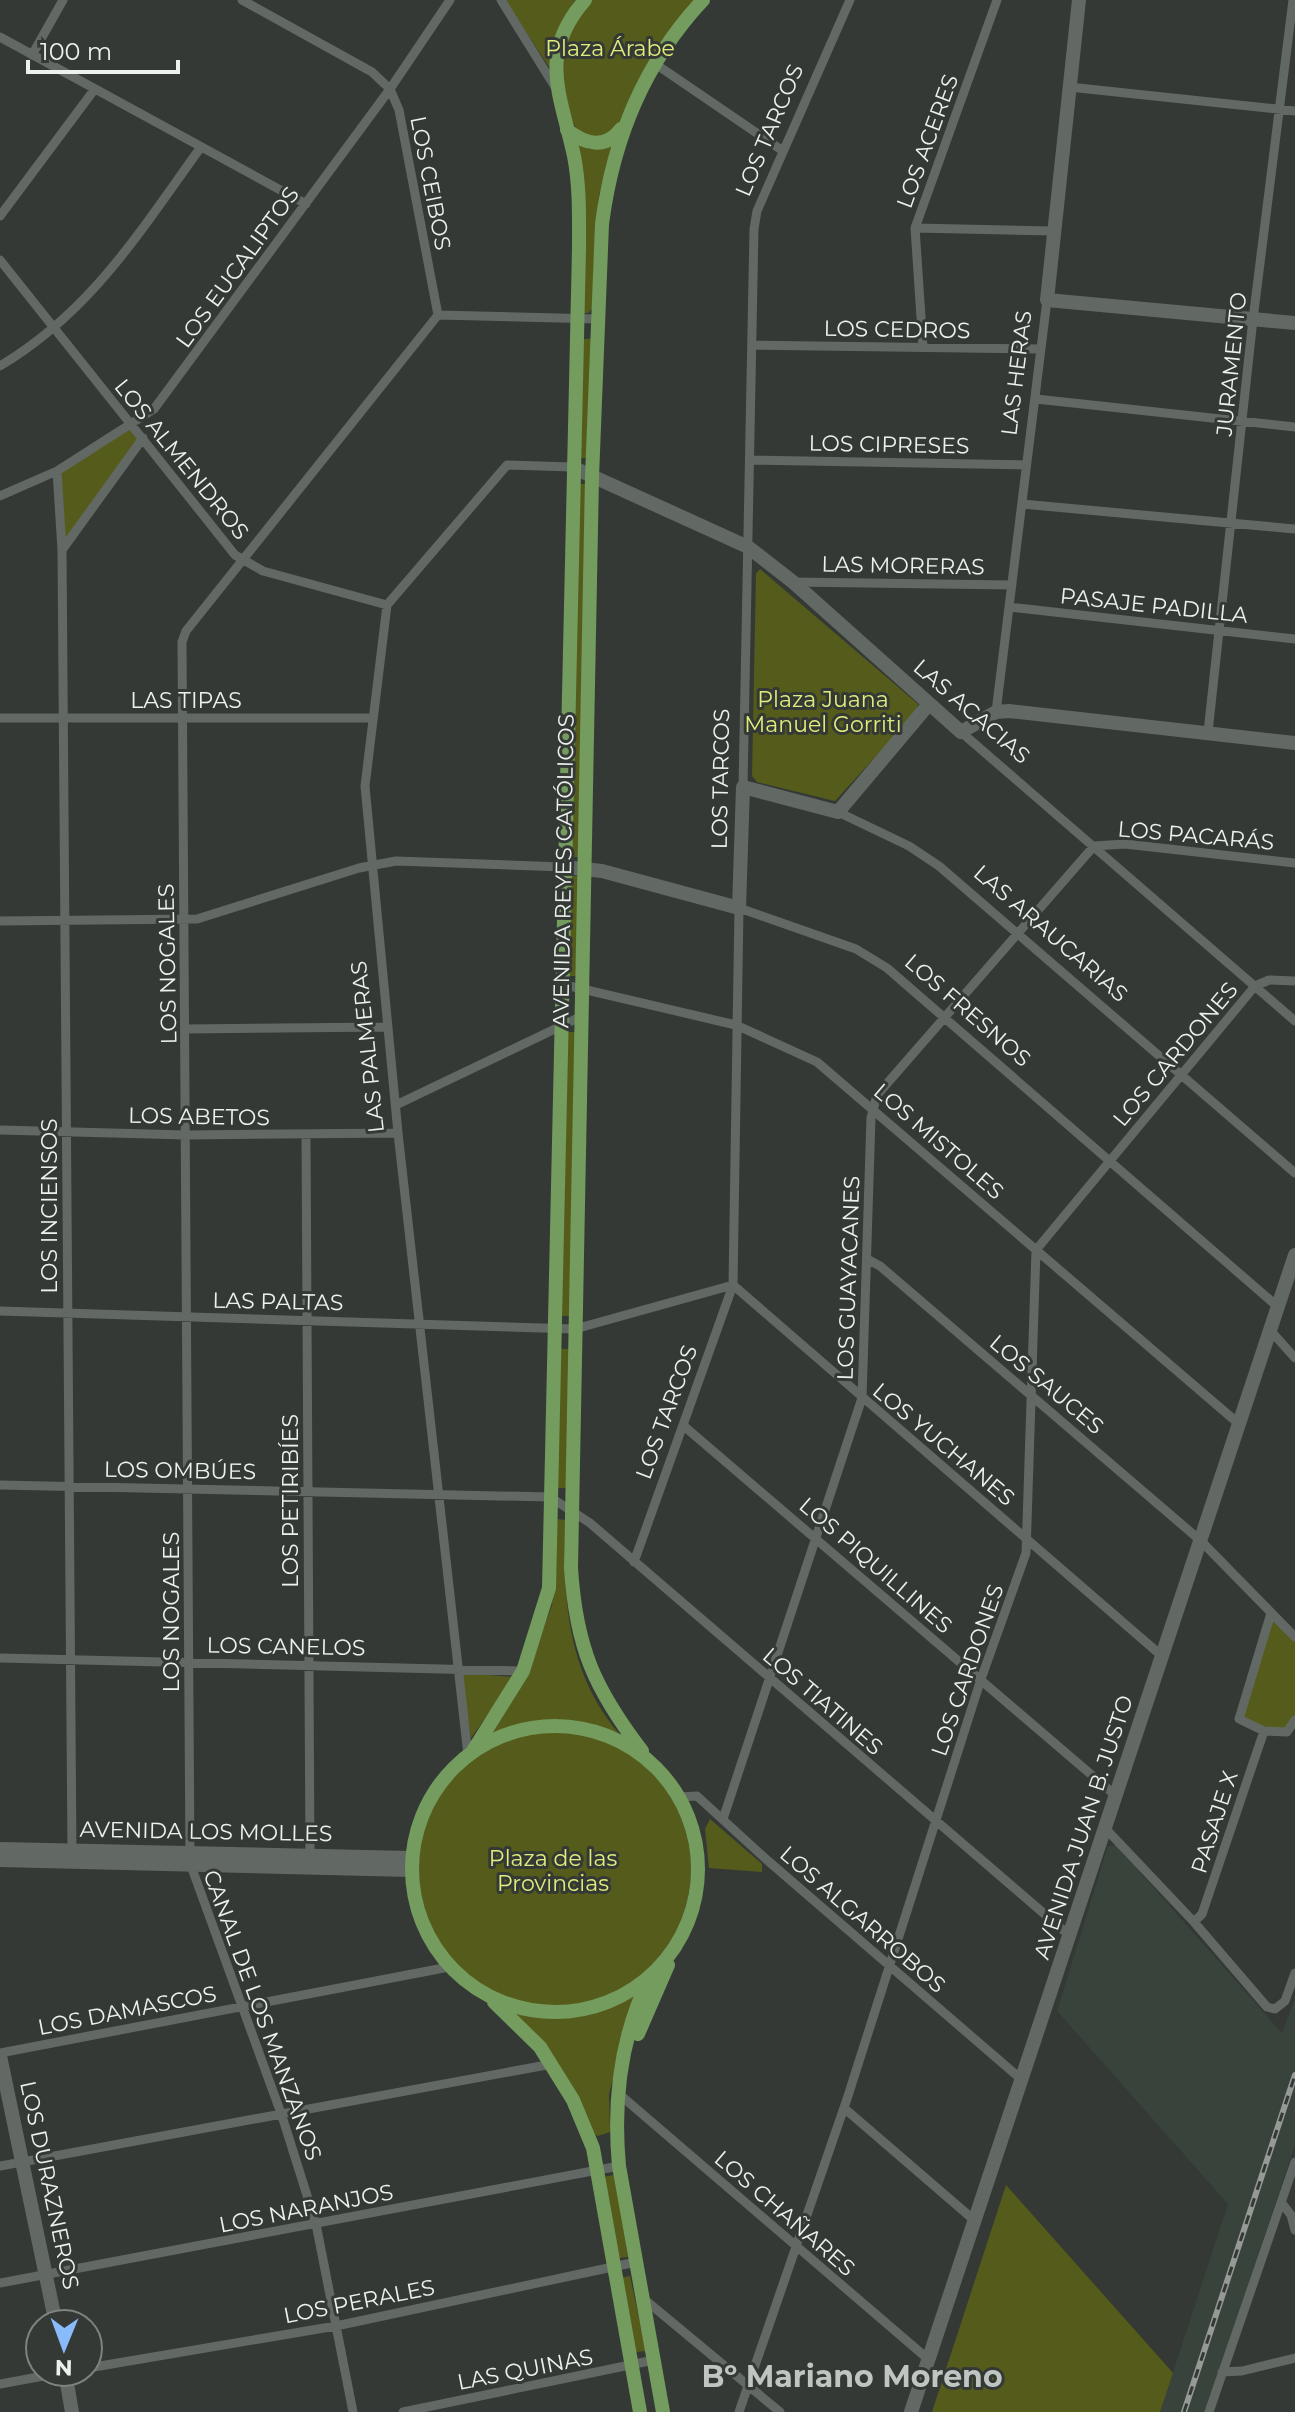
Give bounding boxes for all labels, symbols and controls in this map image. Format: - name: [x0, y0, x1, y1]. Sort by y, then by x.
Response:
- scale bar: [28, 24, 178, 74]
- park label: Plaza Árabe: [545, 35, 675, 62]
- text: 100 m: [40, 37, 112, 66]
- street label: LOS TARCOS: [730, 60, 809, 200]
- street label: LOS ACERES: [891, 71, 964, 212]
- street label: LOS CEIBOS: [404, 114, 457, 252]
- street label: LOS EUCALIPTOS: [170, 181, 305, 353]
- street label: JURAMENTO: [1210, 291, 1252, 438]
- street label: LAS HERAS: [995, 309, 1038, 437]
- street label: LOS CEDROS: [823, 315, 971, 344]
- street label: LOS ALMENDROS: [109, 374, 255, 545]
- street label: LOS CIPRESES: [808, 430, 970, 459]
- street label: LAS MORERAS: [821, 551, 985, 580]
- street label: PASAJE PADILLA: [1059, 582, 1249, 629]
- street label: LAS ACACIAS: [908, 653, 1036, 769]
- park label: Plaza Juana Manuel Gorriti: [744, 686, 902, 738]
- street label: LAS TIPAS: [130, 687, 242, 714]
- street label: LOS TARCOS: [706, 708, 735, 850]
- street label: AVENIDA REYES CATÓLICOS: [547, 714, 580, 1028]
- street label: LOS PACARÁS: [1117, 815, 1275, 856]
- street label: LAS ARAUCARIAS: [968, 859, 1133, 1008]
- street label: LOS NOGALES: [153, 883, 182, 1045]
- street label: LOS FRESNOS: [899, 948, 1036, 1073]
- street label: LAS PALMERAS: [345, 960, 390, 1134]
- street label: LOS CARDONES: [1107, 977, 1244, 1132]
- street label: LOS MISTOLES: [868, 1078, 1009, 1205]
- street label: LOS ABETOS: [128, 1102, 270, 1131]
- street label: LOS INCIENSOS: [36, 1118, 63, 1294]
- street label: LOS GUAYACANES: [831, 1175, 866, 1381]
- street label: LAS PALTAS: [212, 1287, 344, 1316]
- street label: LOS SAUCES: [984, 1329, 1109, 1440]
- street label: LOS TARCOS: [630, 1341, 703, 1483]
- street label: LOS YUCHANES: [867, 1377, 1020, 1512]
- street label: LOS PETIRIBÍES: [277, 1414, 304, 1588]
- street label: LOS OMBÚES: [104, 1456, 256, 1485]
- street label: LOS PIQUILLINES: [794, 1492, 958, 1639]
- street label: LOS NOGALES: [158, 1532, 185, 1692]
- street label: LOS CARDONES: [925, 1581, 1010, 1760]
- street label: LOS CANELOS: [206, 1632, 366, 1661]
- street label: LOS TIATINES: [757, 1642, 888, 1761]
- street label: AVENIDA JUAN B. JUSTO: [1028, 1692, 1139, 1963]
- street label: PASAJE X: [1185, 1767, 1244, 1877]
- street label: AVENIDA LOS MOLLES: [79, 1816, 333, 1847]
- street label: LOS ALGARROBOS: [774, 1840, 951, 1999]
- park label: Plaza de las Provincias: [489, 1845, 617, 1897]
- street label: CANAL DE LOS MANZANOS: [197, 1866, 328, 2164]
- street label: LOS DAMASCOS: [36, 1980, 219, 2041]
- street label: LOS DURAZNEROS: [14, 2078, 85, 2292]
- street label: LOS CHAÑARES: [709, 2145, 861, 2282]
- street label: LOS NARANJOS: [217, 2178, 395, 2239]
- street label: LOS PERALES: [281, 2274, 437, 2329]
- north arrow: [24, 2308, 104, 2388]
- street label: LAS QUINAS: [455, 2343, 595, 2396]
- text: N: [55, 2354, 73, 2381]
- district label: Bº Mariano Moreno: [701, 2358, 1003, 2395]

